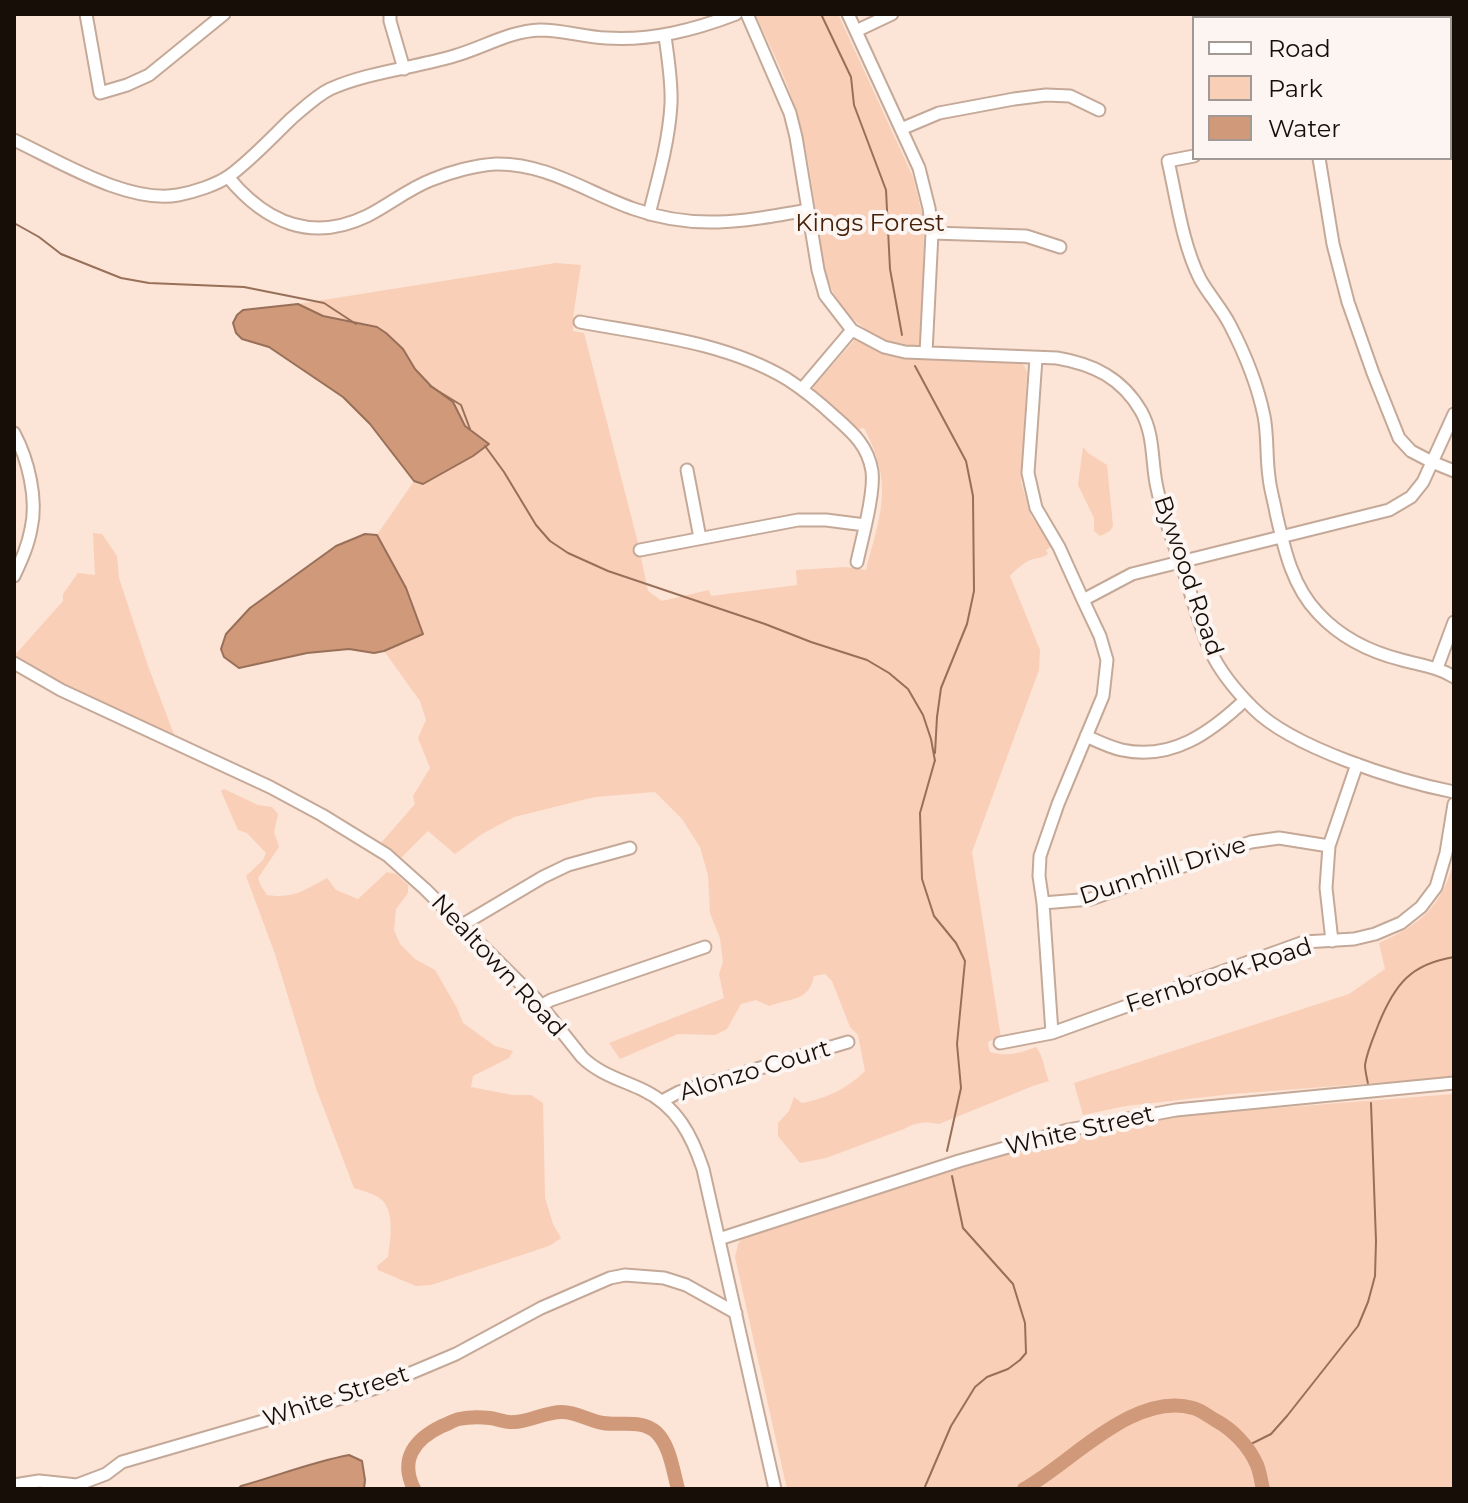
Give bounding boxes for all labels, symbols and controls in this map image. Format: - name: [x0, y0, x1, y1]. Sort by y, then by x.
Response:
- legend: [1192, 16, 1452, 160]
- text: Road: [1268, 34, 1331, 63]
- text: Park: [1268, 74, 1323, 103]
- text: Water: [1268, 114, 1341, 143]
- park label: Kings Forest: [795, 210, 945, 238]
- street label: Bywood Road: [1147, 492, 1229, 660]
- street label: Dunnhill Drive: [1076, 831, 1250, 911]
- street label: Nealtown Road: [425, 889, 571, 1043]
- street label: Fernbrook Road: [1122, 932, 1316, 1020]
- street label: Alonzo Court: [676, 1034, 834, 1108]
- street label: White Street: [1003, 1100, 1157, 1162]
- street label: White Street: [260, 1360, 412, 1434]

